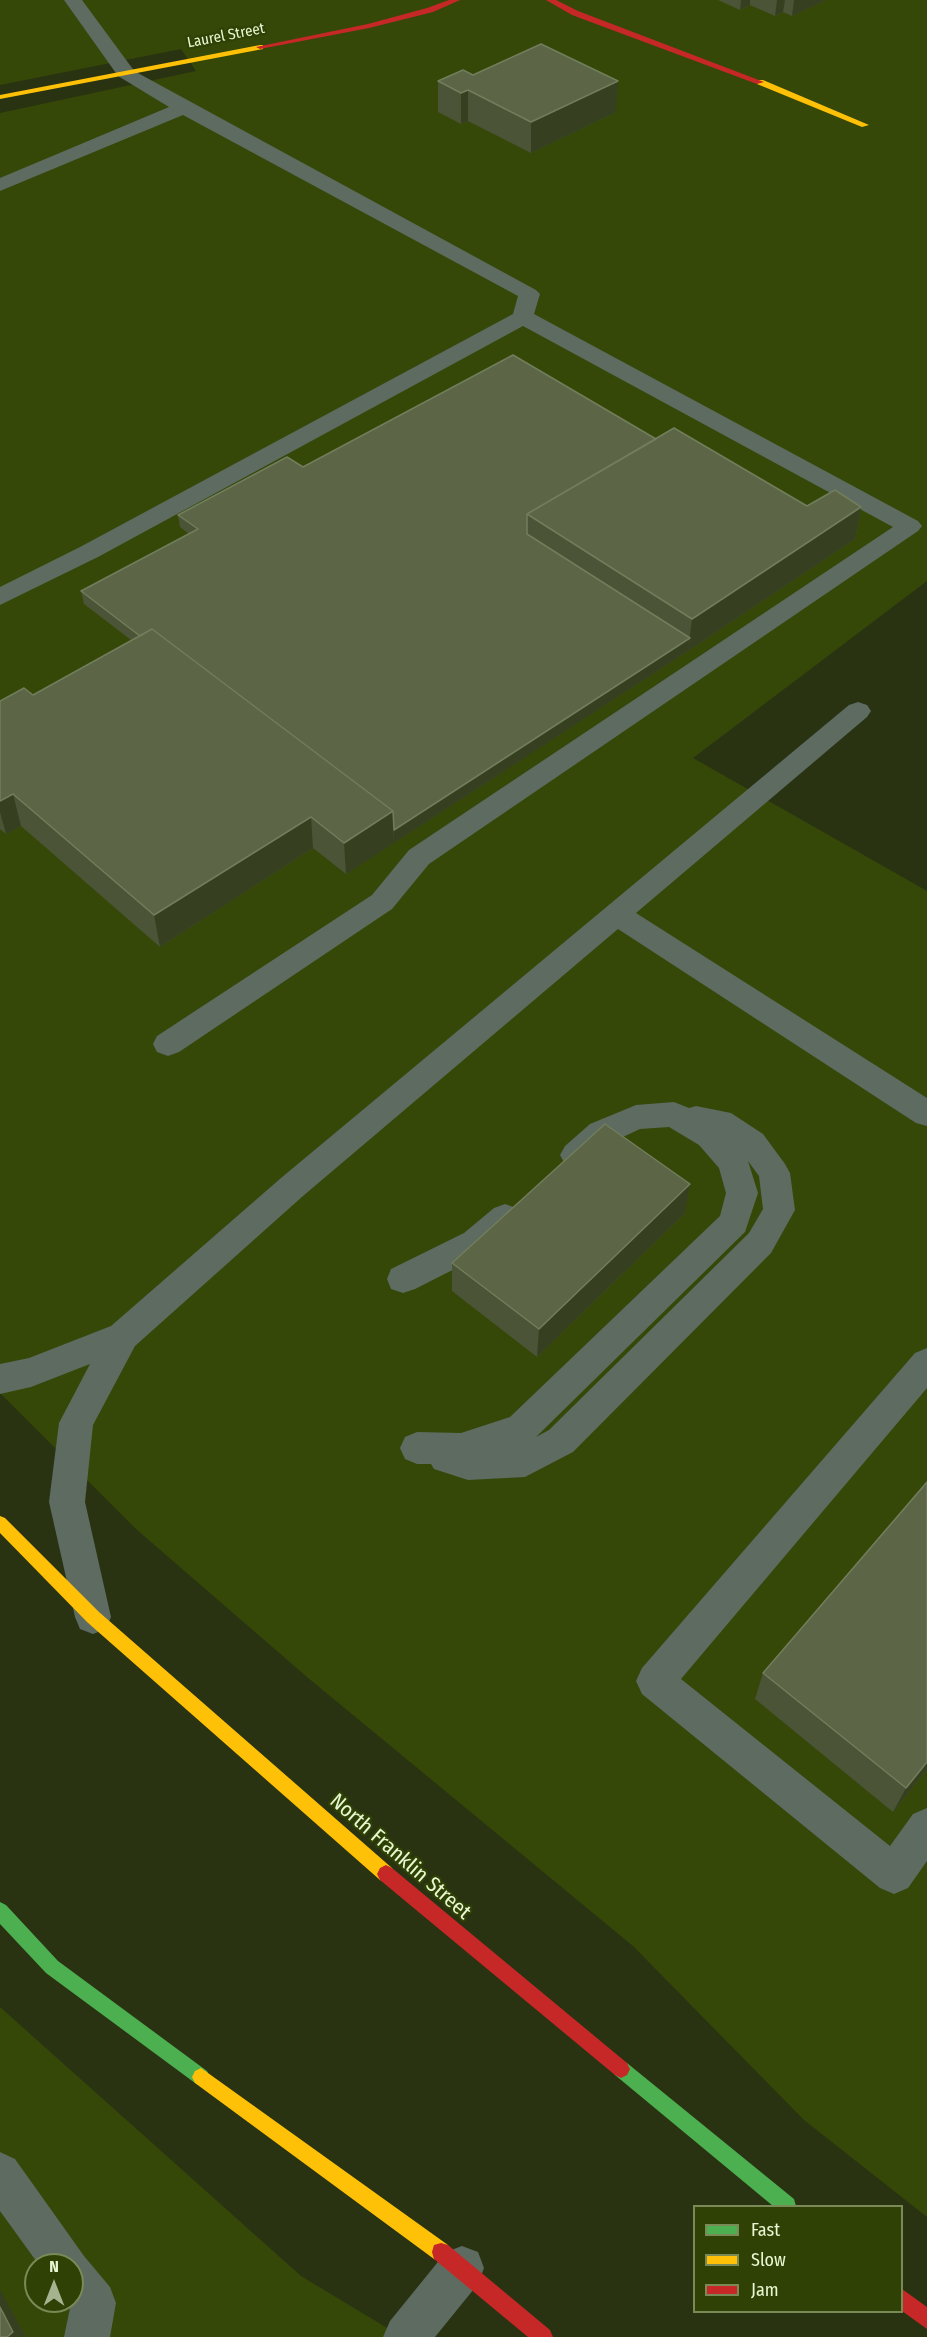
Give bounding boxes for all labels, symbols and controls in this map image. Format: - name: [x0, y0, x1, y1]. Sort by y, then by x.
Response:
- street label: Laurel Street: [186, 20, 266, 52]
- street label: North Franklin Street: [324, 1789, 476, 1925]
- legend: [693, 2205, 903, 2313]
- text: Fast: [751, 2219, 780, 2241]
- text: Slow: [751, 2249, 786, 2271]
- north arrow: [24, 2253, 84, 2313]
- text: N: [49, 2257, 59, 2276]
- text: Jam: [751, 2279, 779, 2301]

